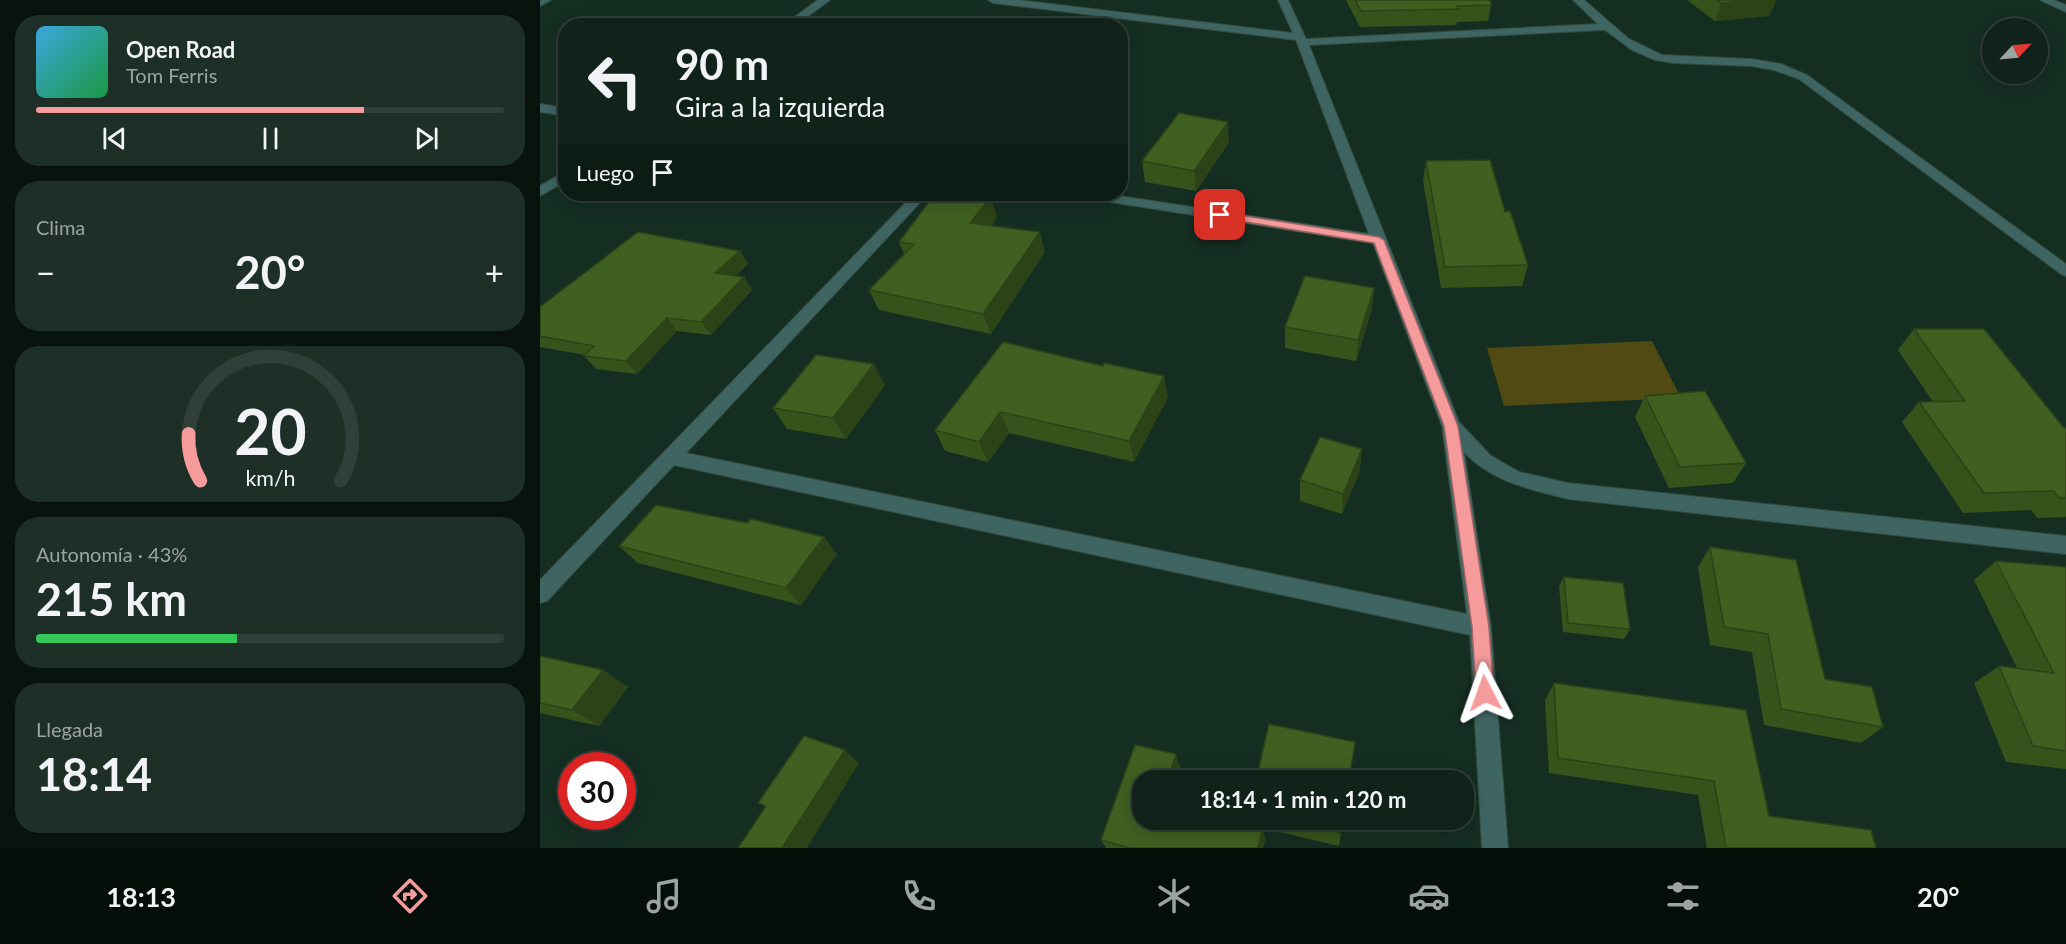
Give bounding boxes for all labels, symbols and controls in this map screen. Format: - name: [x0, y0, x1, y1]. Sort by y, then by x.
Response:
- north arrow: [1982, 18, 2048, 84]
- map controls: [1982, 18, 2048, 84]
- text: Open Road: [126, 36, 235, 63]
- text: 90 m: [675, 39, 769, 89]
- icon: left: [576, 42, 654, 120]
- text: Tom Ferris: [126, 63, 217, 87]
- text: Gira a la izquierda: [675, 90, 885, 123]
- icon: previous: [98, 122, 131, 155]
- icon: pause: [254, 122, 287, 155]
- icon: next: [410, 122, 443, 155]
- icon: arrive: [646, 156, 679, 189]
- text: Luego: [576, 159, 634, 186]
- pin: [1194, 189, 1245, 240]
- icon: arrive: [1203, 198, 1236, 231]
- text: Clima: [36, 215, 85, 239]
- text: 20°: [235, 245, 305, 299]
- text: −: [36, 252, 55, 292]
- text: +: [485, 252, 504, 292]
- text: 20: [234, 393, 306, 468]
- text: km/h: [245, 465, 295, 491]
- text: Autonomía · 43%: [36, 542, 187, 566]
- text: 215 km: [36, 572, 187, 626]
- position arrow: [1453, 661, 1517, 725]
- text: Llegada: [36, 717, 103, 741]
- text: 18:14: [36, 747, 152, 801]
- speed limit sign: 30: [558, 752, 636, 830]
- text: 18:14 · 1 min · 120 m: [1200, 786, 1406, 813]
- icon: directions: [389, 875, 431, 917]
- icon: music: [643, 875, 685, 917]
- icon: phone: [898, 875, 940, 917]
- icon: climate: [1153, 875, 1195, 917]
- icon: car: [1408, 875, 1450, 917]
- icon: filters: [1662, 875, 1704, 917]
- text: 18:13: [106, 880, 176, 913]
- text: 20°: [1917, 880, 1960, 913]

